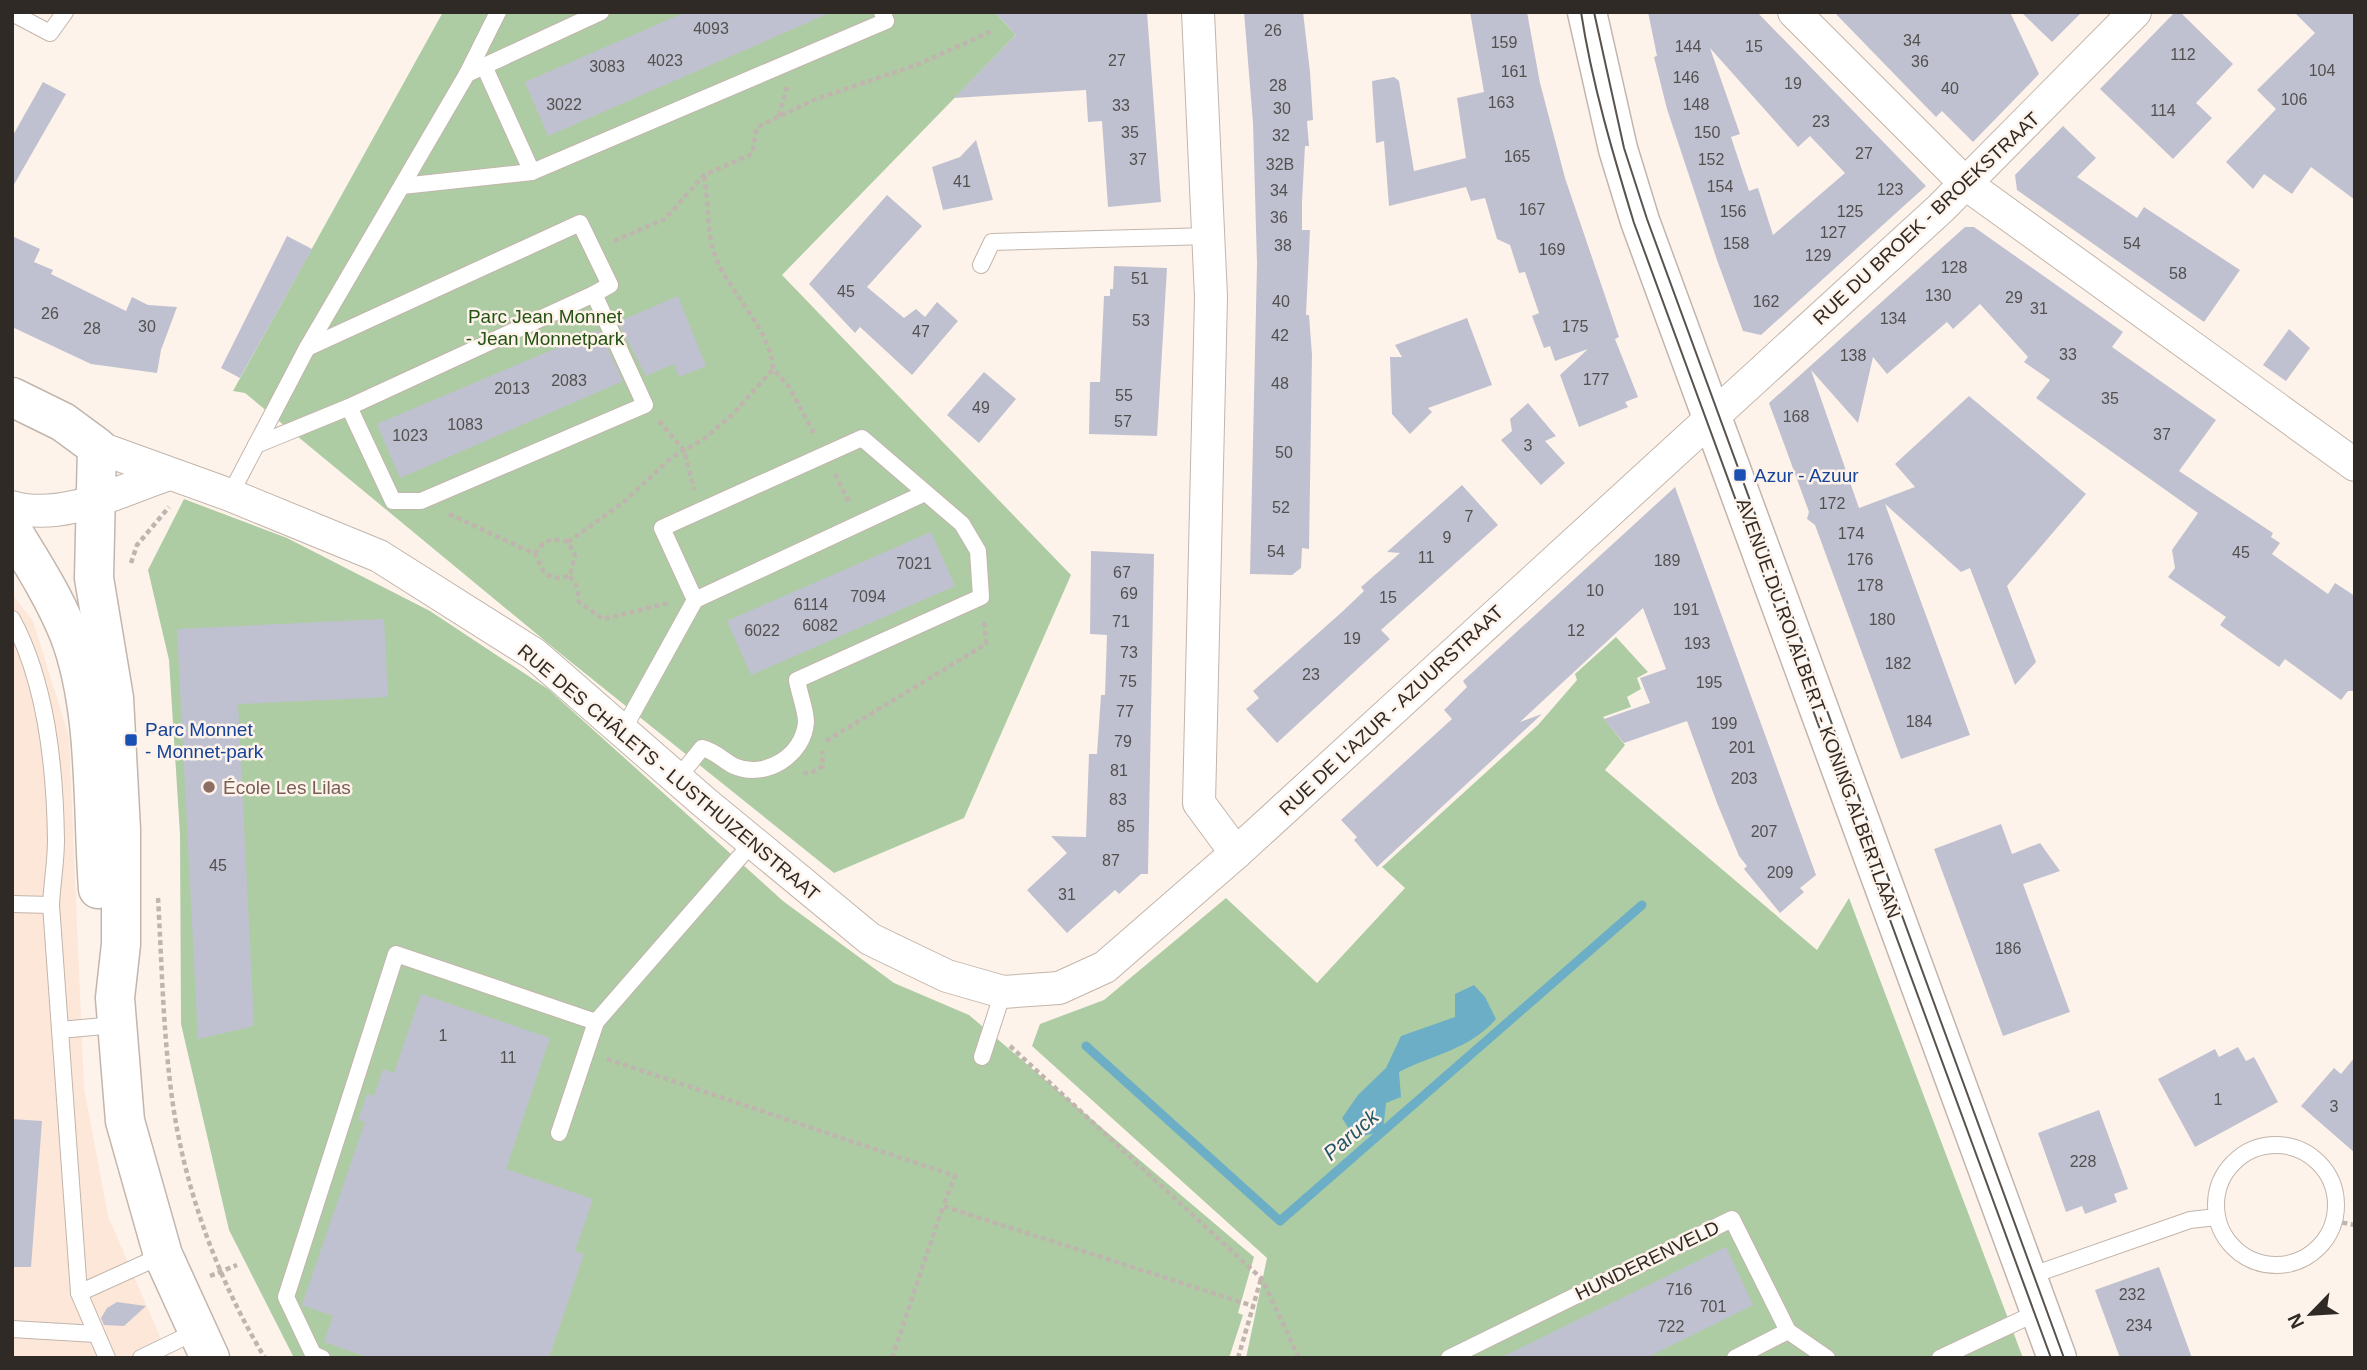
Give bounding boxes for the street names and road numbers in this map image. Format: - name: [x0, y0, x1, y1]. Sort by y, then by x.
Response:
- street label: RUE DU BROEK - BROEKSTRAAT: [1809, 108, 2044, 329]
- street label: AVENUE DU ROI ALBERT - KONING ALBERTLAAN: [1733, 495, 1905, 921]
- street label: RUE DE L'AZUR - AZUURSTRAAT: [1275, 601, 1508, 820]
- street label: RUE DES CHÂLETS - LUSTHUIZENSTRAAT: [514, 640, 824, 905]
- street label: HUNDERENVELD: [1572, 1217, 1723, 1304]

